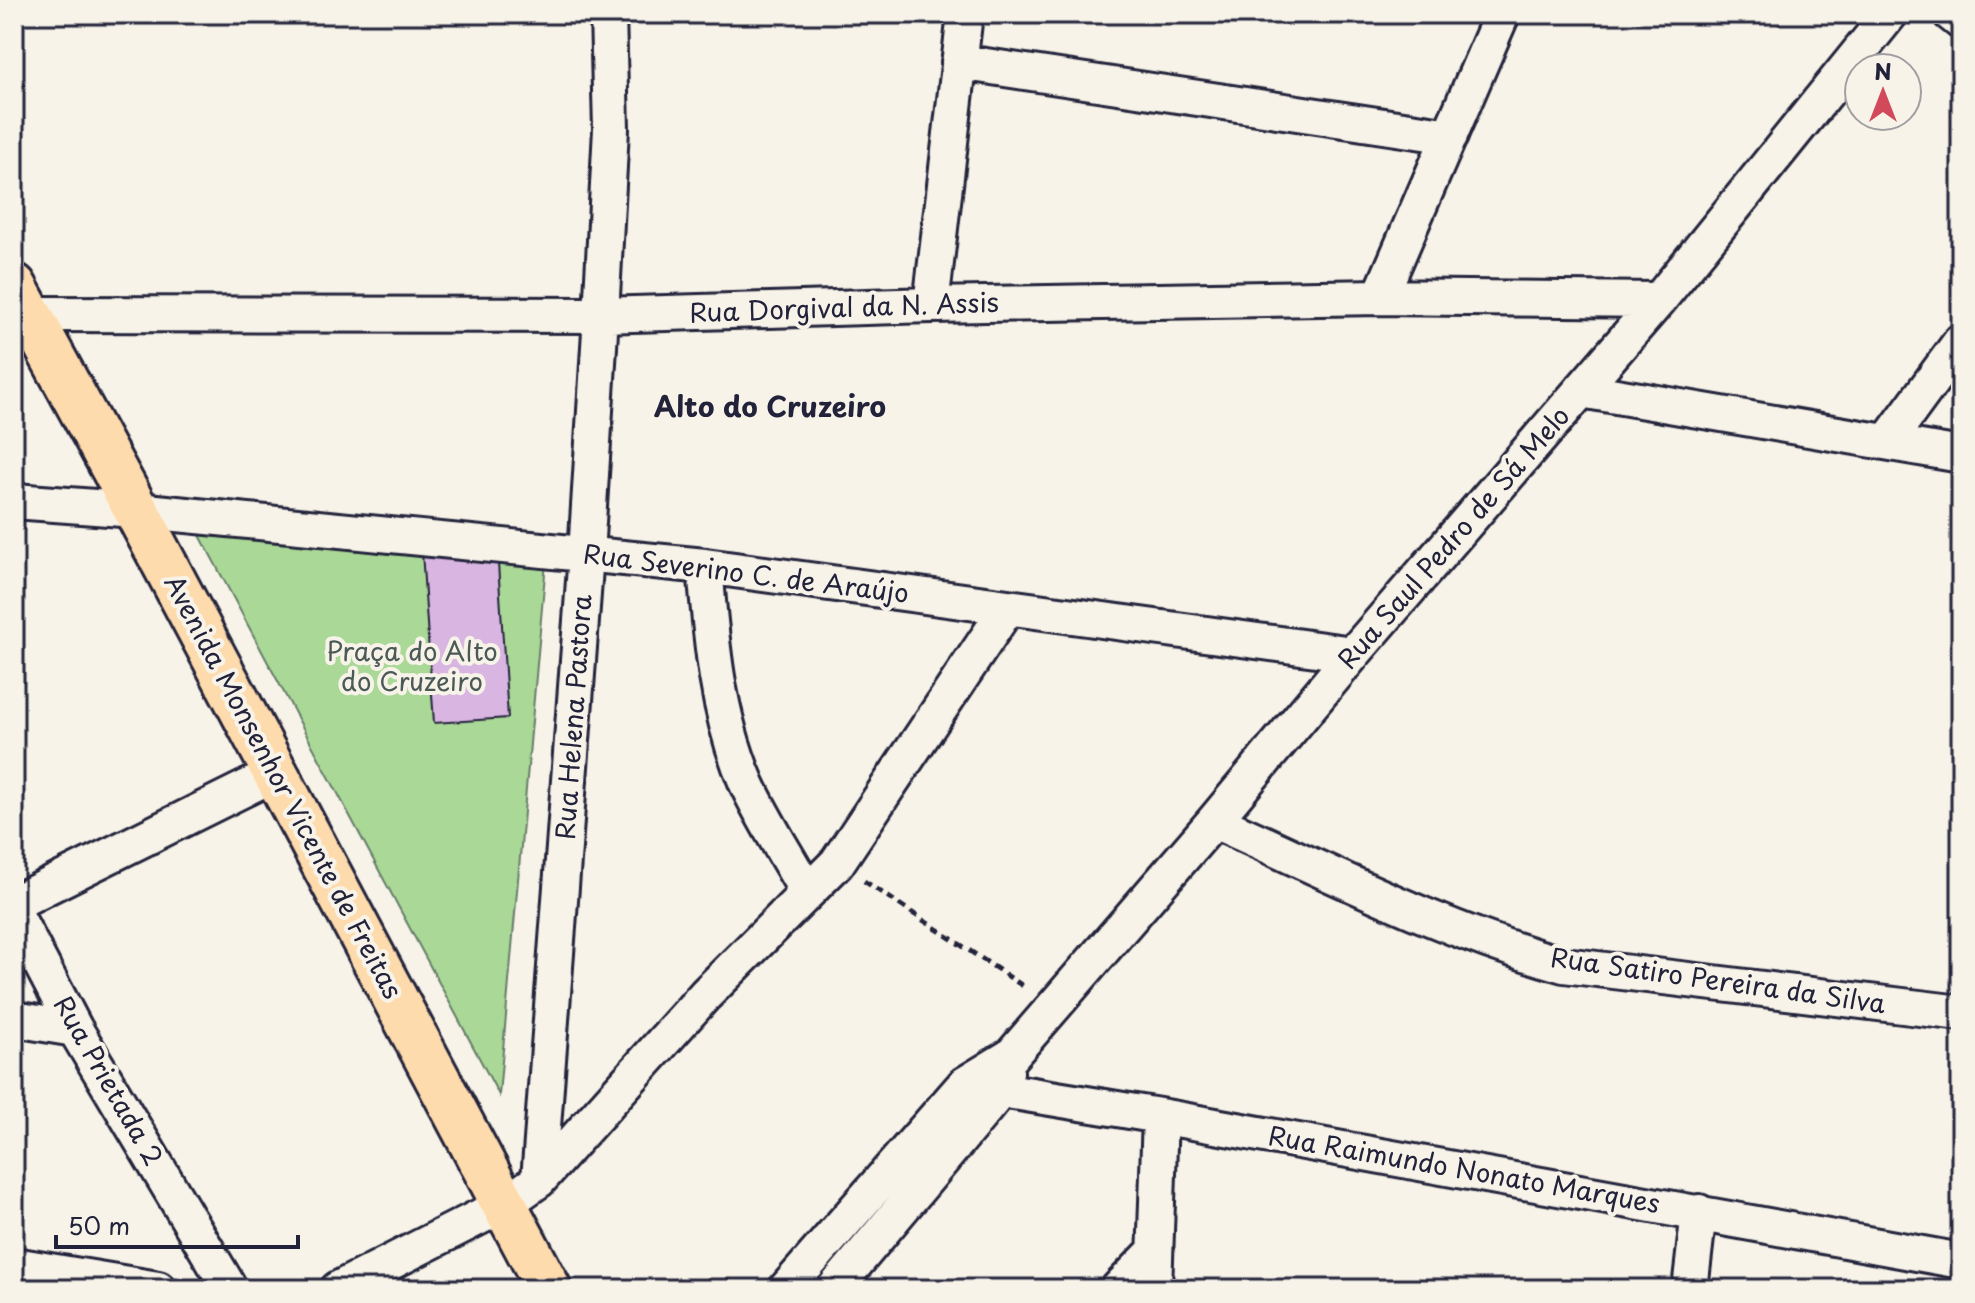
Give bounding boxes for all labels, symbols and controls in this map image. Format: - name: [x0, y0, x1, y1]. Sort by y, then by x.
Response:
- north arrow: [1843, 52, 1923, 132]
- text: N: [1874, 54, 1892, 87]
- street label: Rua Dorgival da N. Assis: [689, 282, 999, 331]
- district label: Alto do Cruzeiro: [654, 384, 886, 427]
- street label: Rua Saul Pedro de Sá Melo: [1328, 397, 1578, 677]
- street label: Rua Severino C. de Araújo: [581, 533, 911, 612]
- street label: Avenida Monsenhor Vicente de Freitas: [156, 568, 413, 1005]
- street label: Rua Helena Pastora: [544, 593, 601, 841]
- park label: Praça do Alto do Cruzeiro: [326, 631, 498, 700]
- street label: Rua Satiro Pereira da Silva: [1548, 937, 1888, 1022]
- street label: Rua Prietada 2: [45, 988, 174, 1172]
- street label: Rua Raimundo Nonato Marques: [1265, 1115, 1663, 1222]
- scale bar: [56, 1199, 298, 1249]
- text: 50 m: [68, 1207, 130, 1243]

